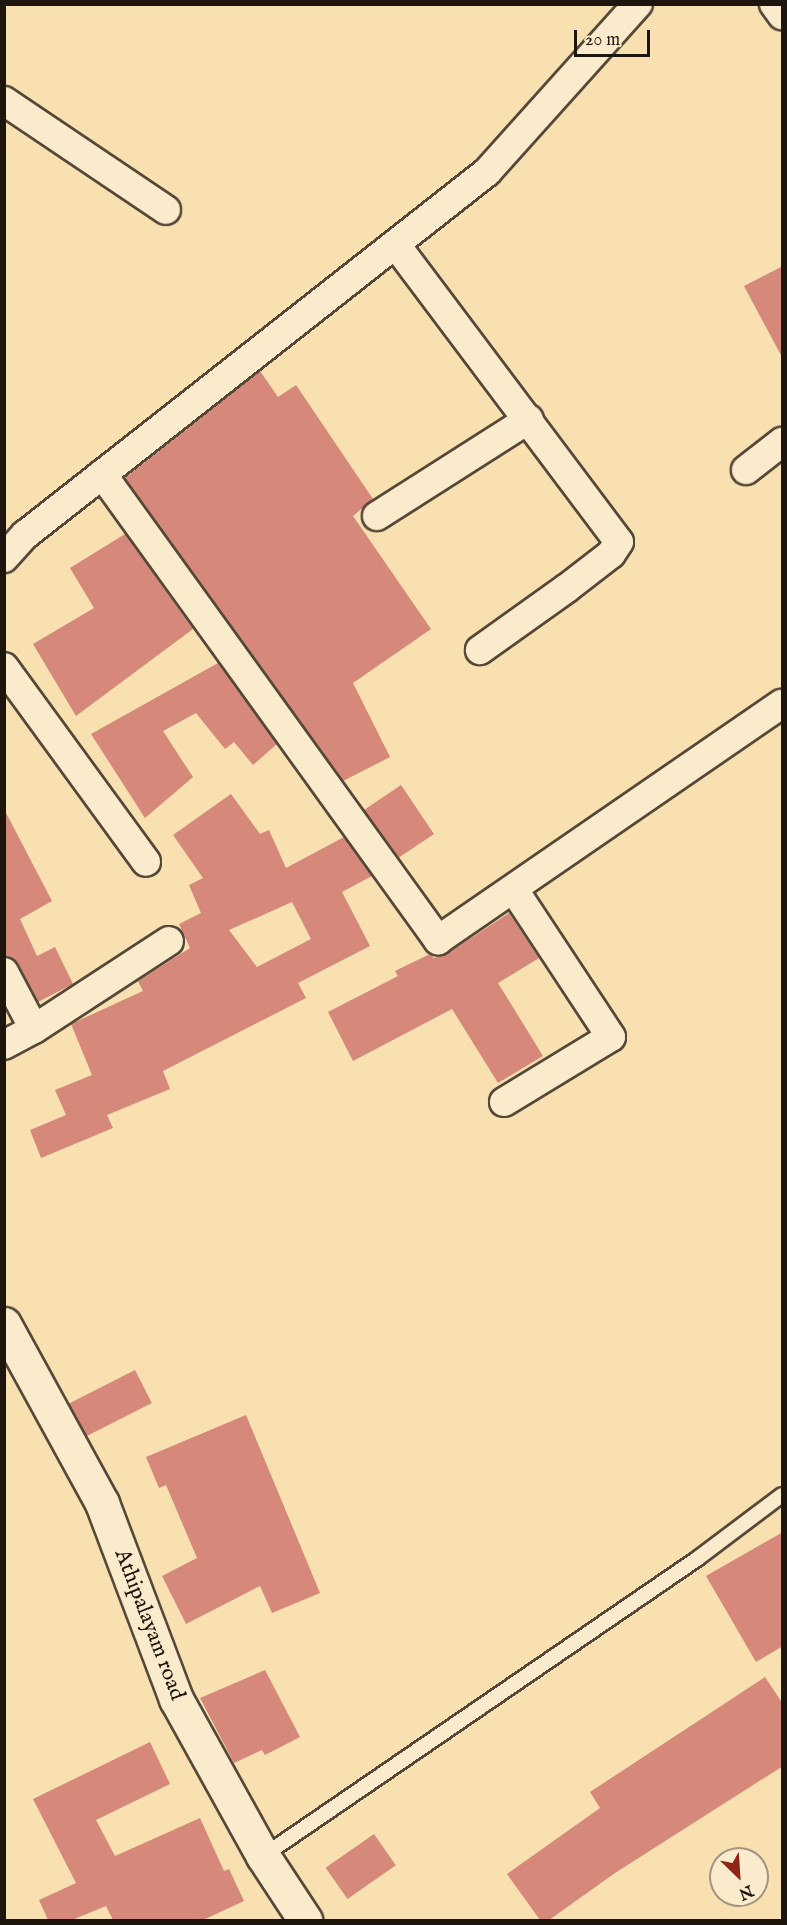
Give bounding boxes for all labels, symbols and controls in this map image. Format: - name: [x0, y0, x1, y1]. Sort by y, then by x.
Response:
- scale bar: [577, 18, 654, 56]
- text: 20 m: [585, 29, 620, 52]
- street label: Athipalayam road: [108, 1546, 190, 1704]
- north arrow: [709, 1847, 769, 1907]
- text: N: [735, 1880, 756, 1903]

